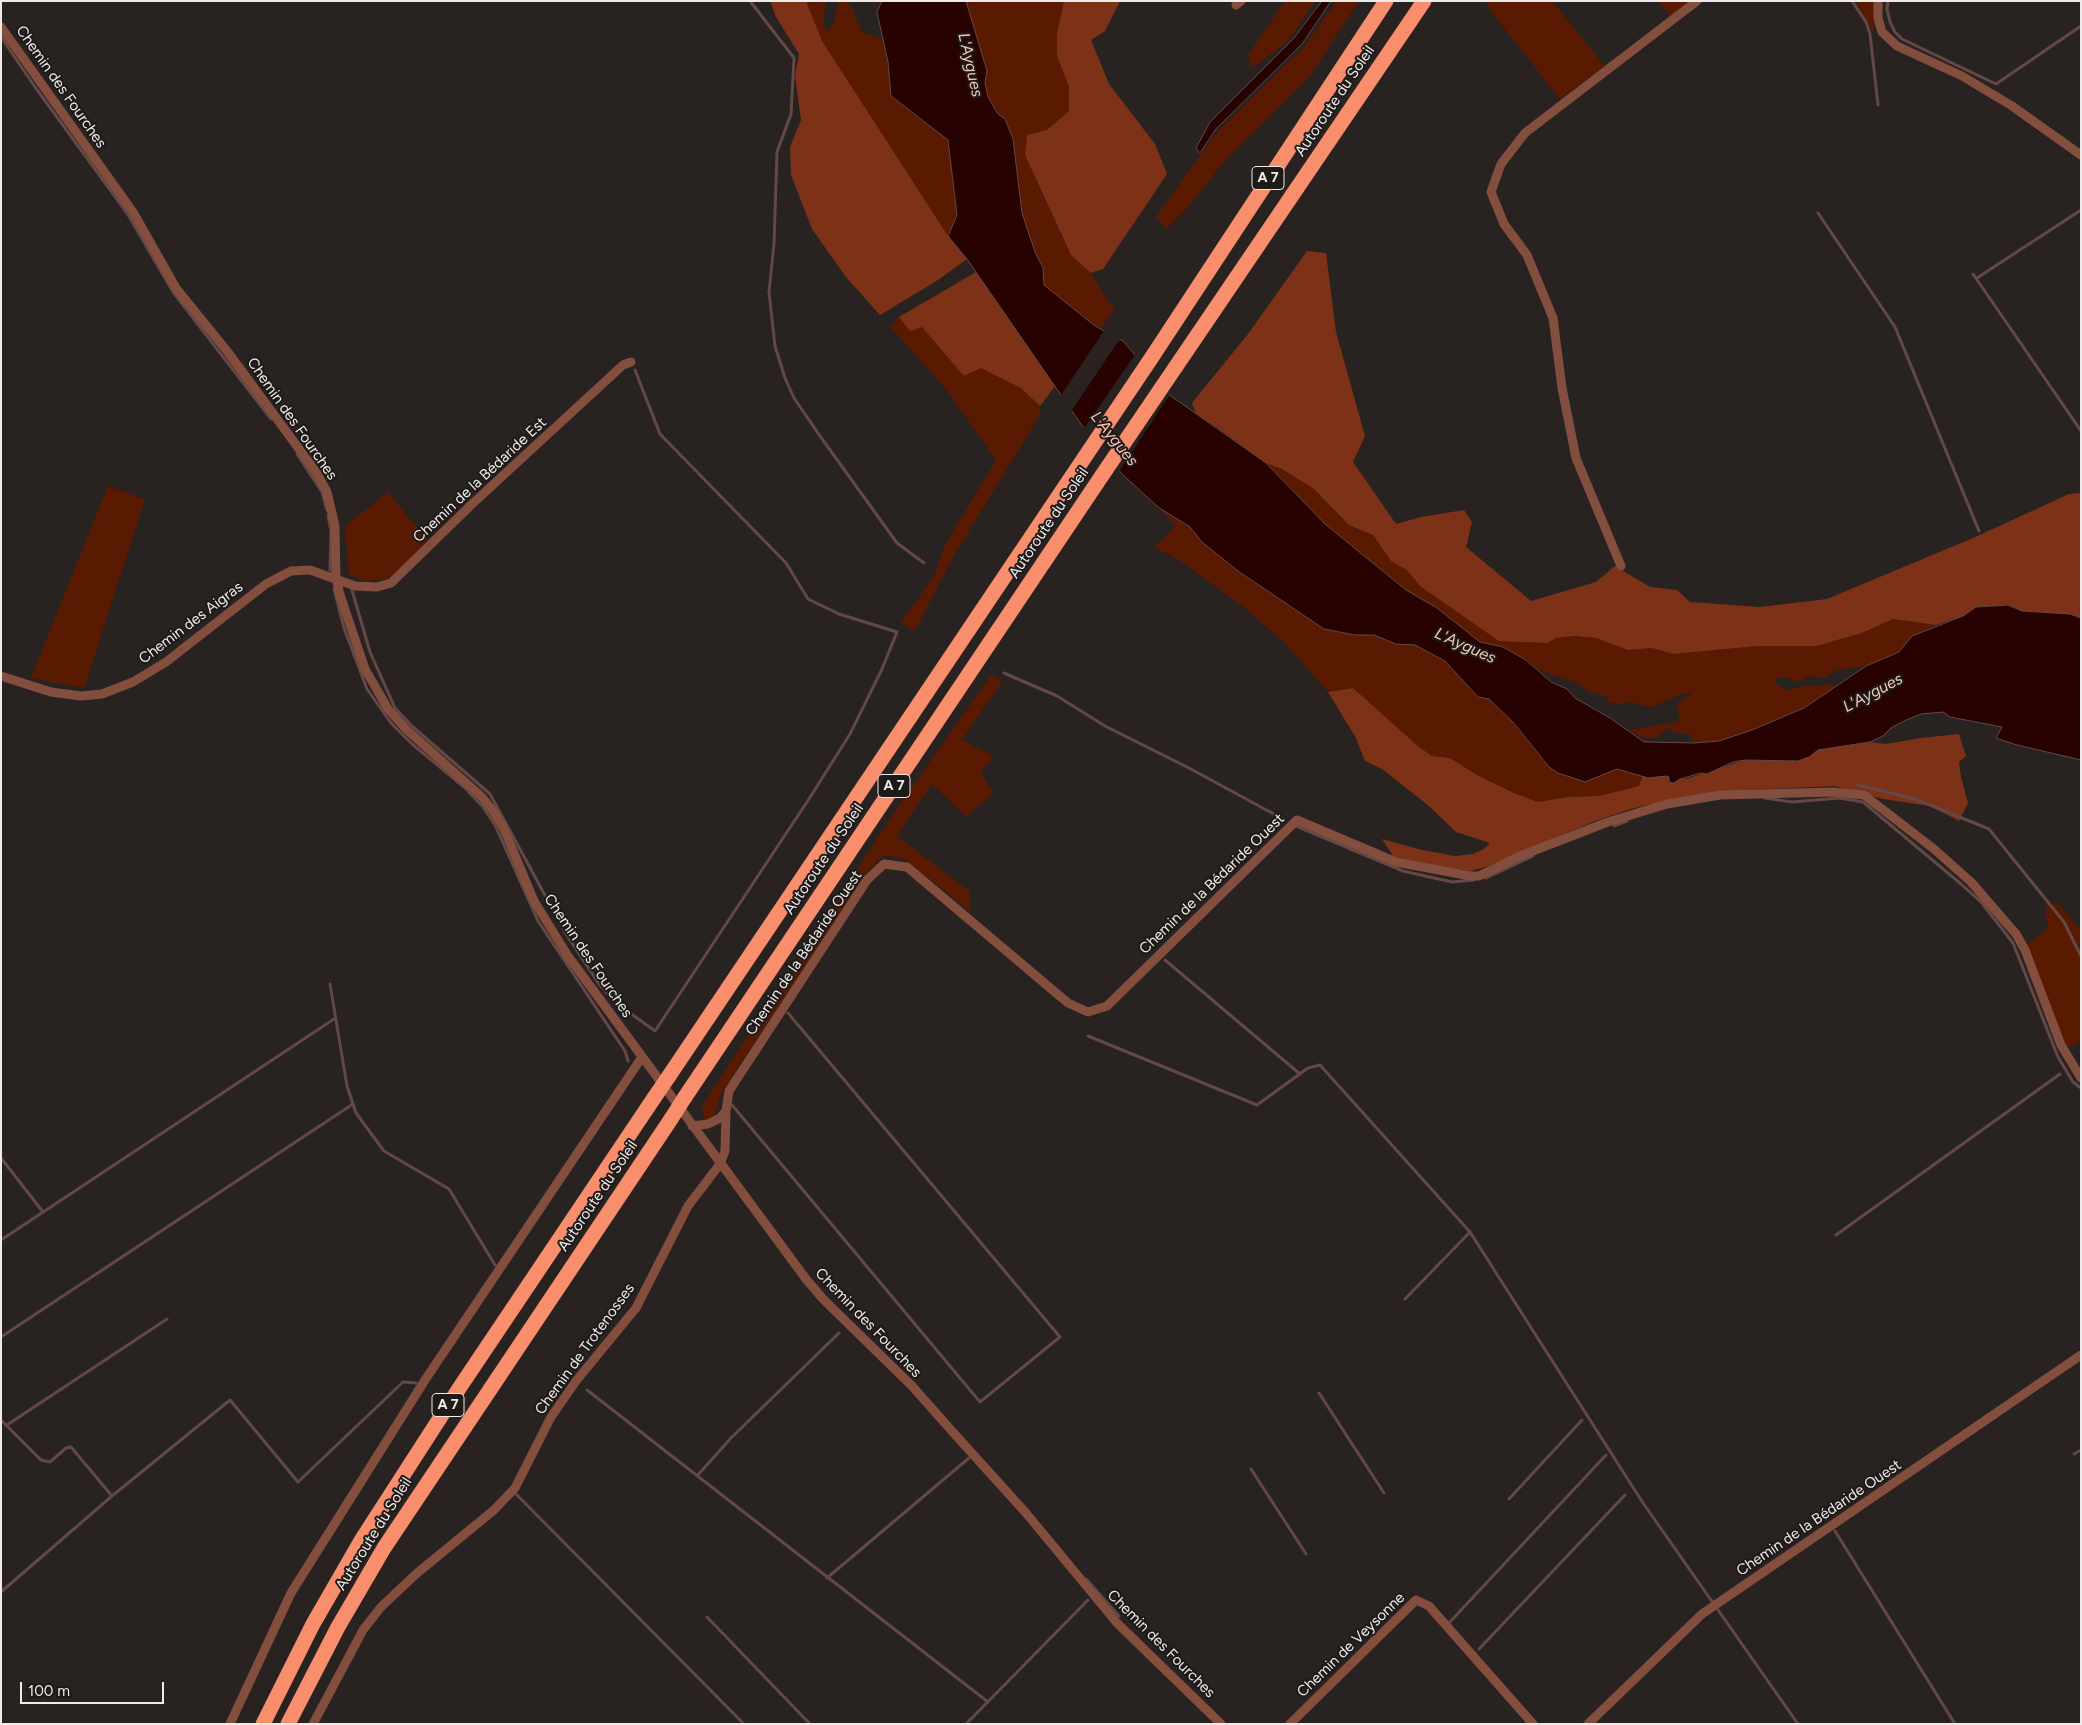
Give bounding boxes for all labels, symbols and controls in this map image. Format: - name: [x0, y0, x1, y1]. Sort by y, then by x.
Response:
- street label: Chemin des Fourches: [12, 22, 110, 152]
- water label: L'Aygues: [953, 31, 987, 99]
- street label: Autoroute du Soleil: [1291, 42, 1379, 160]
- road number: A 7: [1252, 167, 1284, 190]
- street label: Chemin des Fourches: [243, 354, 341, 484]
- water label: L'Aygues: [1086, 408, 1142, 470]
- street label: Chemin de la Bédaride Est: [410, 414, 550, 546]
- street label: Autoroute du Soleil: [1005, 464, 1093, 582]
- street label: Chemin des Aigras: [135, 578, 247, 668]
- water label: L'Aygues: [1431, 624, 1499, 668]
- water label: L'Aygues: [1840, 669, 1906, 717]
- road number: A 7: [878, 774, 910, 798]
- street label: Autoroute du Soleil: [780, 800, 868, 918]
- street label: Chemin de la Bédaride Ouest: [1136, 810, 1288, 958]
- street label: Chemin de la Bédaride Ouest: [742, 867, 866, 1039]
- street label: Chemin des Fourches: [540, 891, 636, 1021]
- street label: Autoroute du Soleil: [554, 1137, 642, 1255]
- street label: Chemin des Fourches: [811, 1265, 925, 1381]
- street label: Chemin de Trotenosses: [531, 1280, 639, 1418]
- road number: A 7: [432, 1394, 464, 1416]
- street label: Chemin de la Bédaride Ouest: [1733, 1456, 1905, 1580]
- street label: Autoroute du Soleil: [332, 1474, 416, 1594]
- street label: Chemin des Fourches: [1103, 1586, 1219, 1702]
- street label: Chemin de Veysonne: [1293, 1589, 1409, 1701]
- scale bar: [22, 1672, 166, 1704]
- text: 100 m: [28, 1682, 70, 1700]

